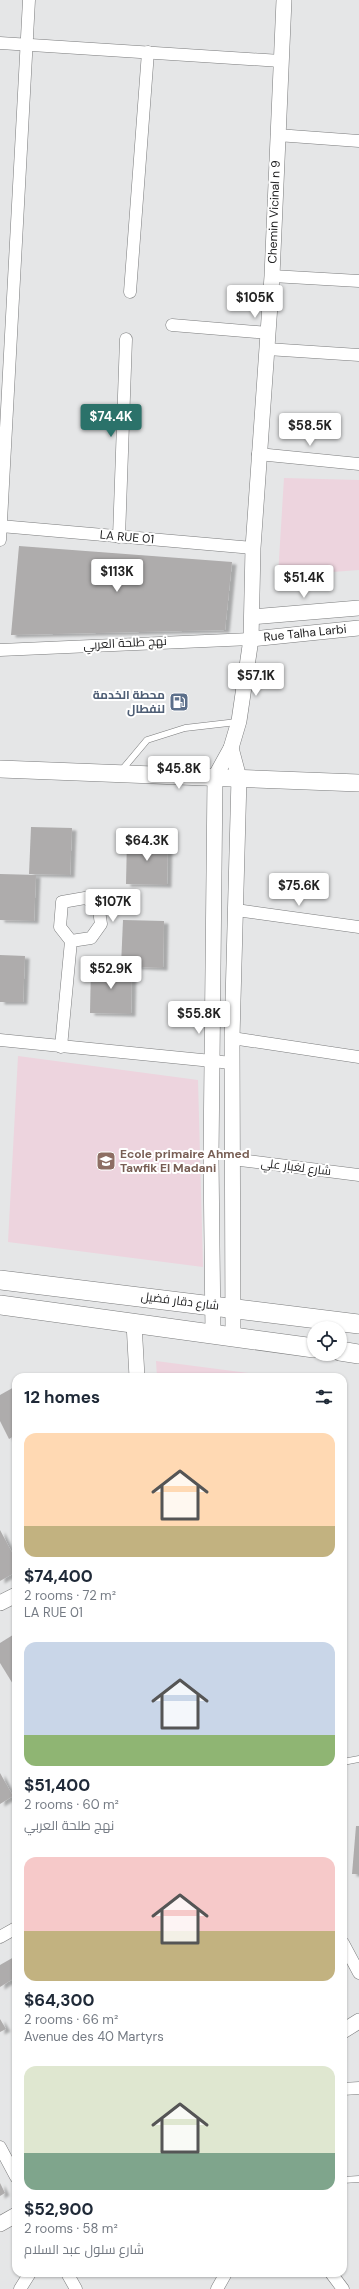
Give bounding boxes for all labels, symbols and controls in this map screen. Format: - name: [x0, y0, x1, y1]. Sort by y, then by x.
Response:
- street label: Chemin Vicinal n 9: [264, 160, 284, 264]
- pin: $105K: [227, 285, 283, 319]
- text: $105K: [236, 289, 274, 306]
- pin: $74.4K: [78, 404, 144, 438]
- text: $74.4K: [90, 408, 132, 425]
- pin: $58.5K: [277, 413, 343, 447]
- text: $58.5K: [288, 417, 332, 434]
- street label: LA RUE 01: [99, 527, 155, 547]
- pin: $113K: [89, 559, 145, 593]
- text: $113K: [100, 563, 134, 580]
- pin: $51.4K: [271, 565, 337, 599]
- text: $51.4K: [284, 569, 324, 586]
- street label: Rue Talha Larbi: [263, 621, 347, 645]
- street label: نهج طلحة العربي: [83, 633, 167, 655]
- pin: $57.1K: [223, 663, 289, 697]
- text: $57.1K: [237, 667, 275, 684]
- place label: محطة الخدمة لنفطال: [93, 687, 165, 717]
- fuel station icon: محطة الخدمة لنفطال: [168, 691, 190, 713]
- pin: $45.8K: [146, 756, 212, 790]
- text: $45.8K: [157, 760, 201, 777]
- pin: $64.3K: [114, 828, 180, 862]
- text: $64.3K: [125, 832, 169, 849]
- pin: $75.6K: [266, 873, 332, 907]
- text: $75.6K: [278, 877, 320, 894]
- pin: $107K: [85, 889, 141, 923]
- text: $107K: [94, 893, 132, 910]
- pin: $52.9K: [78, 956, 144, 990]
- text: $52.9K: [90, 960, 132, 977]
- pin: $55.8K: [166, 1001, 232, 1035]
- text: $55.8K: [177, 1005, 221, 1022]
- place label: Ecole primaire Ahmed Tawfik El Madani: [120, 1146, 250, 1176]
- school or university icon: Ecole primaire Ahmed Tawfik El Madani: [95, 1150, 117, 1172]
- street label: شارع لغبار علي: [260, 1155, 332, 1181]
- street label: شارع دقار فضيل: [140, 1288, 220, 1314]
- map controls: [307, 1321, 347, 1361]
- button: locate: [307, 1321, 347, 1361]
- text: 12 homes: [24, 1386, 100, 1408]
- icon: filters: [313, 1386, 335, 1408]
- icon: home: [144, 1459, 216, 1531]
- text: $74,400: [24, 1565, 93, 1587]
- text: 2 rooms · 72 m²: [24, 1587, 116, 1604]
- text: LA RUE 01: [24, 1604, 83, 1621]
- icon: home: [144, 1668, 216, 1740]
- text: $51,400: [24, 1774, 90, 1796]
- text: 2 rooms · 60 m²: [24, 1796, 119, 1813]
- text: نهج طلحة العربي: [24, 1817, 114, 1834]
- icon: home: [144, 1883, 216, 1955]
- text: $64,300: [24, 1989, 94, 2011]
- text: 2 rooms · 66 m²: [24, 2011, 118, 2028]
- text: Avenue des 40 Martyrs: [24, 2028, 164, 2045]
- icon: home: [144, 2092, 216, 2164]
- text: $52,900: [24, 2198, 93, 2220]
- text: 2 rooms · 58 m²: [24, 2220, 118, 2237]
- text: شارع سلول عبد السلام: [24, 2241, 144, 2258]

